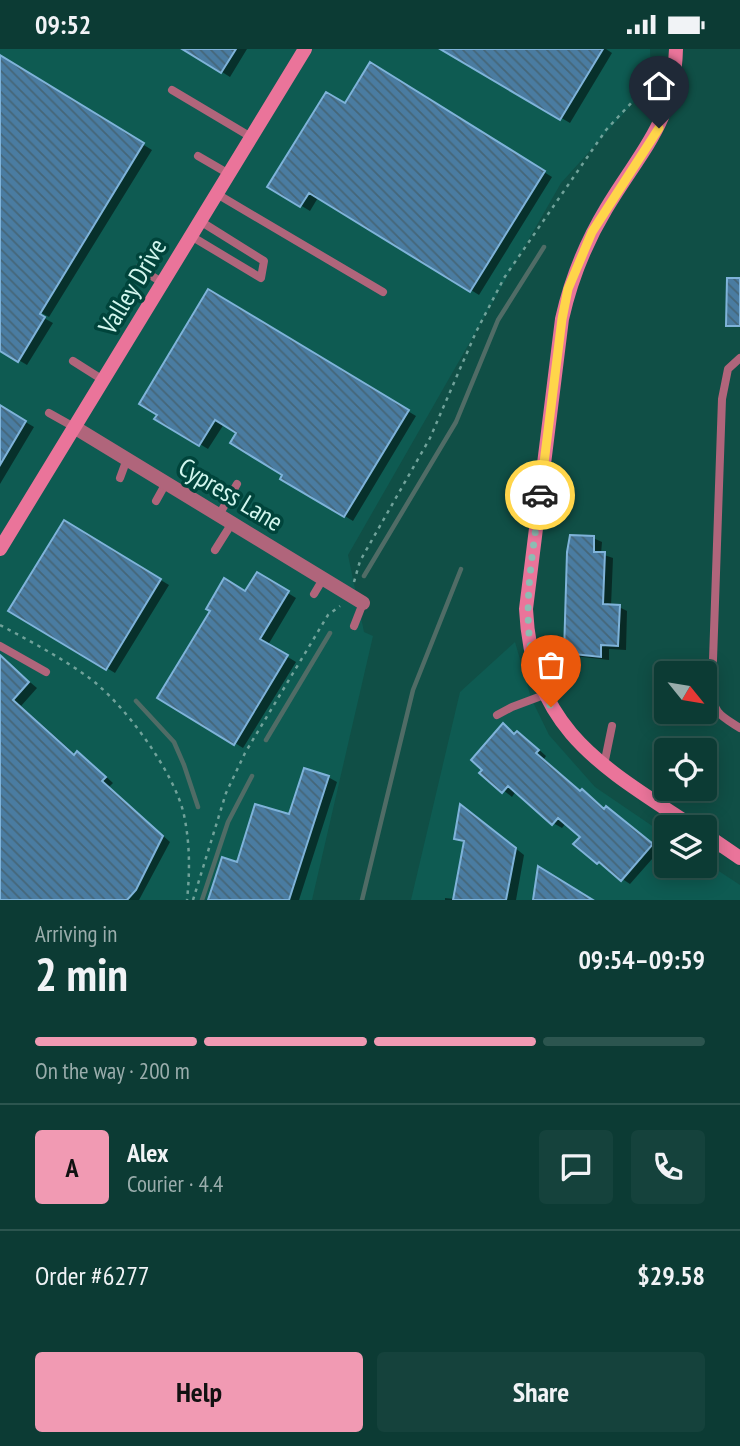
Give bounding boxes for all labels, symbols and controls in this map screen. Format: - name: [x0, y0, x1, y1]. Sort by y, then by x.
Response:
- text: 09:52: [35, 8, 91, 41]
- pin: [629, 56, 689, 128]
- icon: home: [640, 67, 678, 105]
- street label: Valley Drive: [90, 232, 173, 341]
- street label: Cypress Lane: [173, 450, 289, 538]
- courier: [505, 460, 575, 530]
- icon: car: [521, 476, 559, 514]
- pin: [521, 635, 581, 707]
- icon: bag: [532, 646, 570, 684]
- north arrow: [654, 661, 718, 725]
- map controls: [654, 661, 717, 878]
- button: locate: [654, 738, 717, 801]
- button: layers: [654, 815, 717, 878]
- text: Arriving in: [35, 919, 117, 948]
- text: 09:54–09:59: [578, 943, 705, 976]
- text: 2 min: [35, 944, 128, 1004]
- text: On the way · 200 m: [35, 1056, 190, 1085]
- button: chat: [539, 1130, 613, 1204]
- button: phone: [631, 1130, 705, 1204]
- text: Alex: [127, 1136, 168, 1169]
- text: A: [65, 1151, 79, 1184]
- text: Courier · 4.4: [127, 1169, 223, 1198]
- text: Order #6277: [35, 1259, 150, 1292]
- text: $29.58: [637, 1259, 705, 1292]
- button: Help: [35, 1352, 363, 1432]
- button: Share: [377, 1352, 705, 1432]

